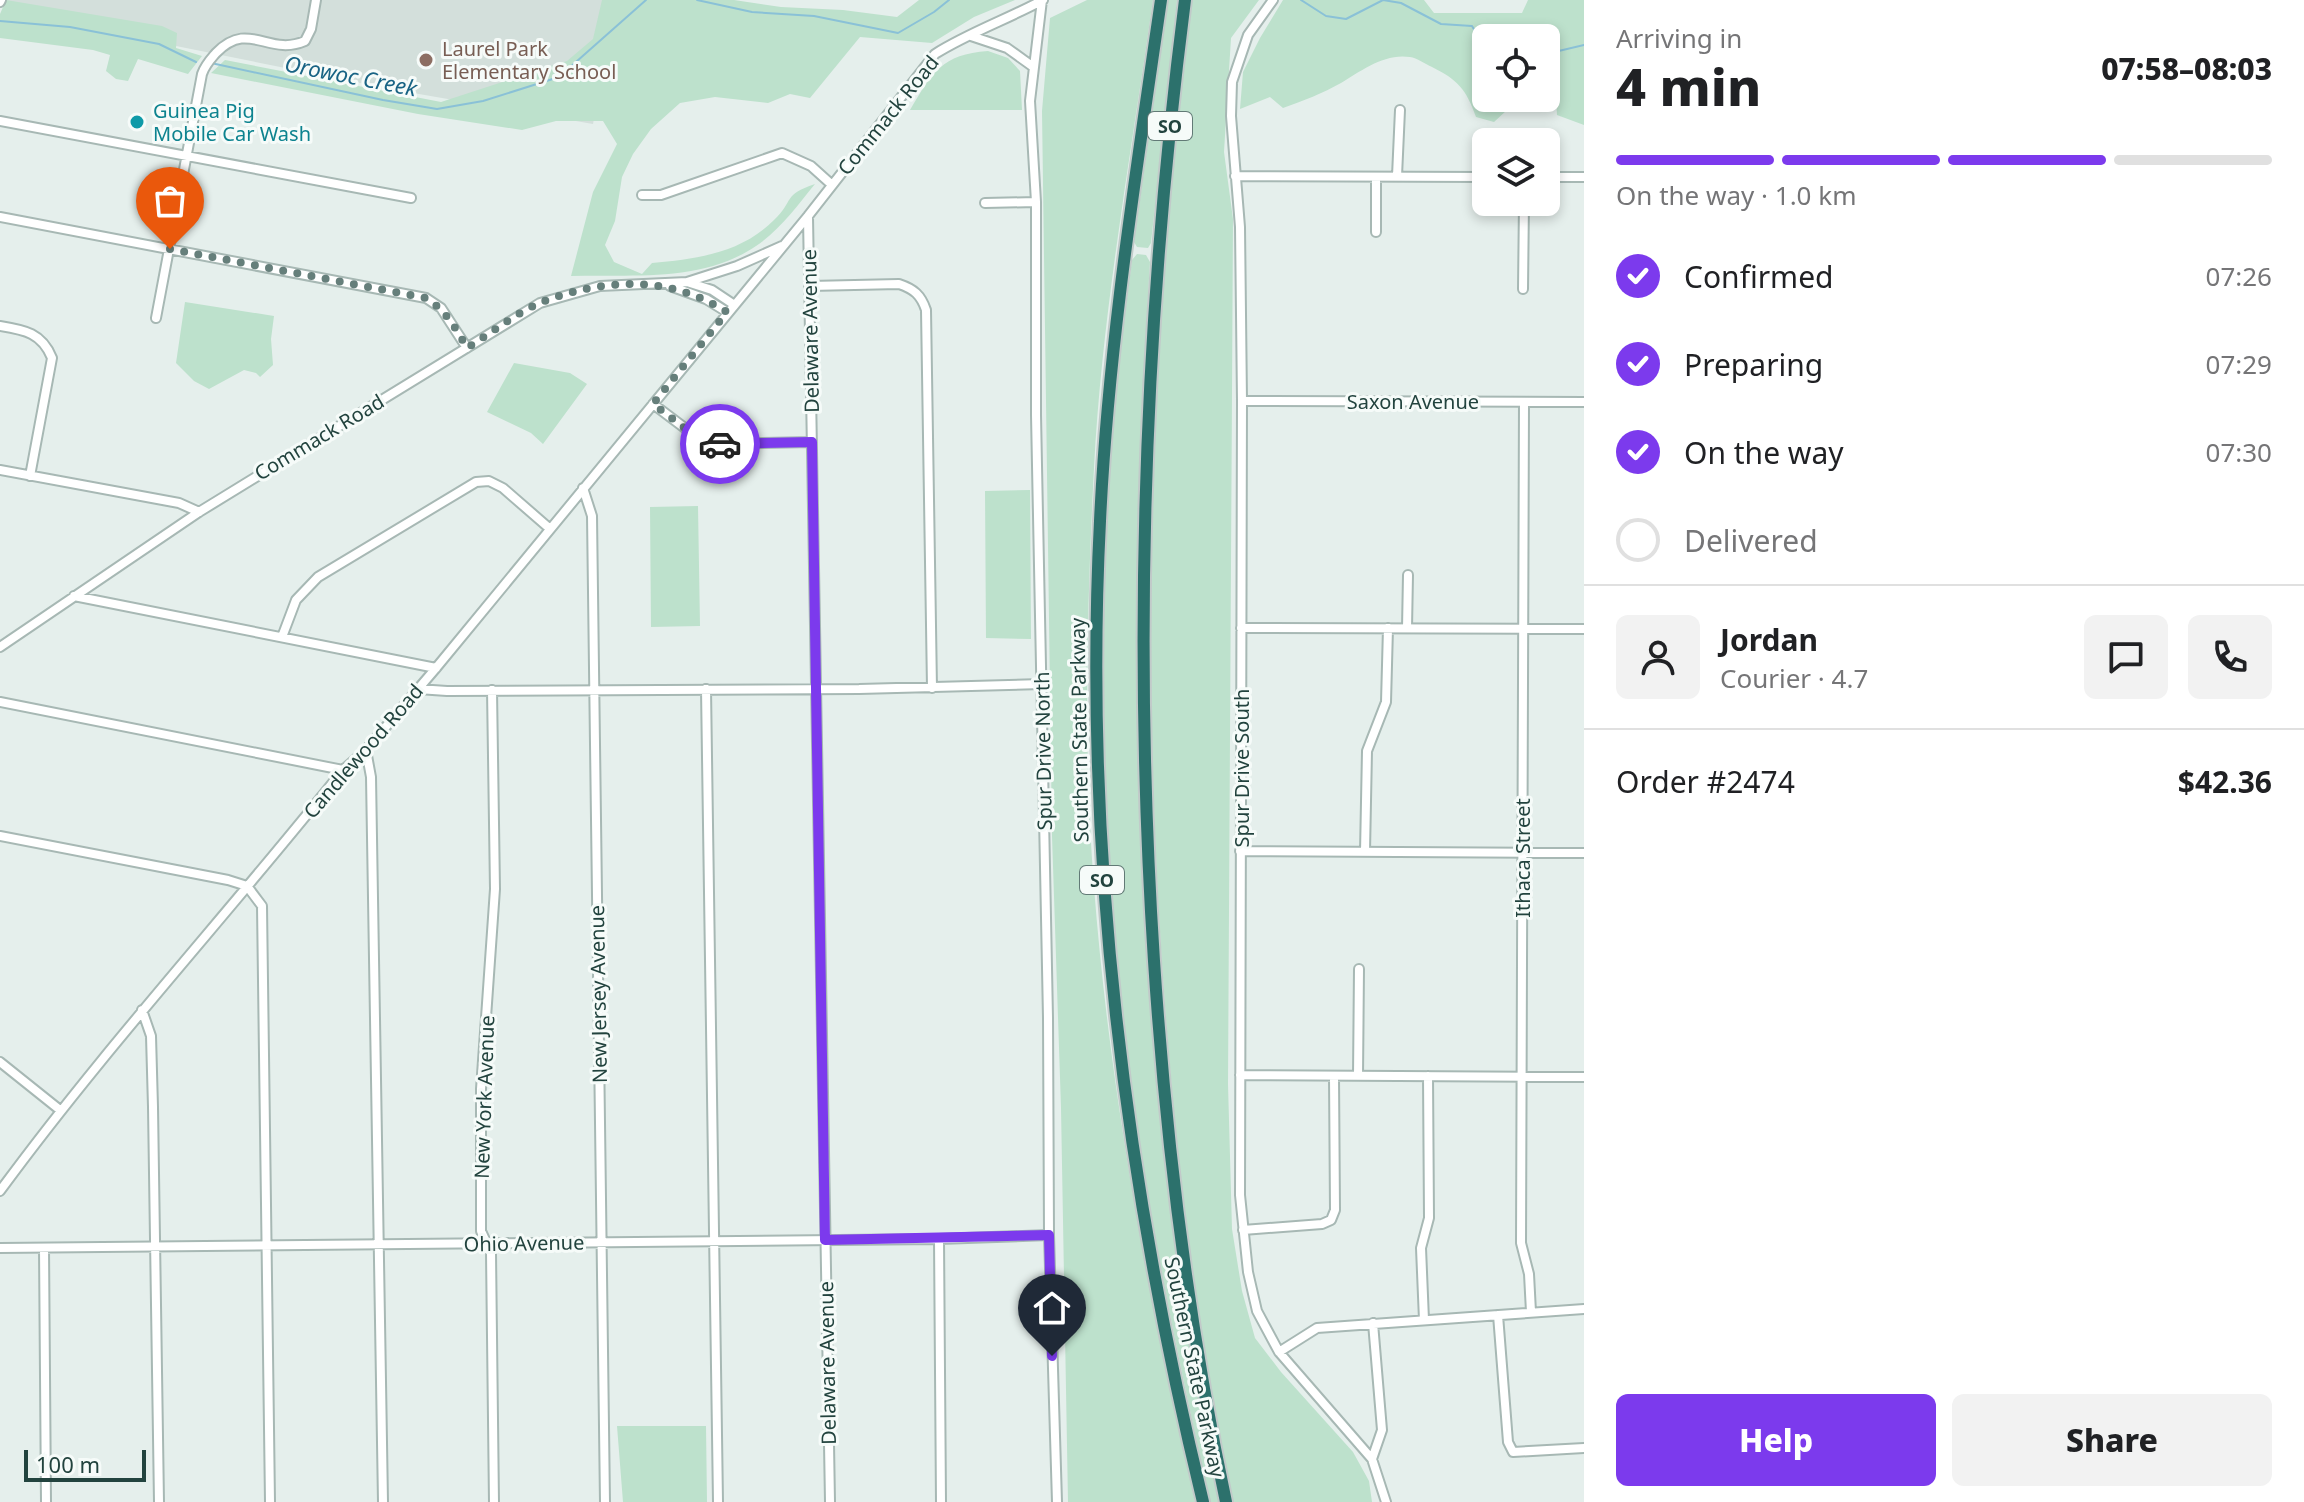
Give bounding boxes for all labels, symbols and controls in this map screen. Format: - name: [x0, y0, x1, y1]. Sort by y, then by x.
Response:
- text: Arriving in: [1616, 20, 1742, 56]
- map controls: [1472, 24, 1560, 216]
- button: locate: [1472, 24, 1560, 112]
- place label: Laurel Park Elementary School: [442, 35, 616, 85]
- water label: Orowoc Creek: [282, 47, 421, 103]
- text: 07:58–08:03: [2101, 48, 2272, 89]
- street label: Commack Road: [831, 49, 945, 181]
- text: 4 min: [1616, 50, 1761, 121]
- marker: Laurel Park Elementary School: [417, 51, 435, 69]
- place label: Guinea Pig Mobile Car Wash: [153, 97, 311, 147]
- road number: SO: [1148, 112, 1192, 140]
- marker: Guinea Pig Mobile Car Wash: [128, 113, 146, 131]
- button: layers: [1472, 128, 1560, 216]
- pin: [136, 167, 204, 249]
- text: On the way · 1.0 km: [1616, 177, 1856, 213]
- icon: bag: [148, 179, 192, 223]
- street label: Delaware Avenue: [795, 249, 825, 413]
- icon: check: [1616, 254, 1660, 298]
- text: Confirmed: [1684, 256, 1834, 297]
- text: 07:26: [2206, 258, 2272, 294]
- icon: check: [1616, 342, 1660, 386]
- text: Preparing: [1684, 344, 1823, 385]
- text: 07:29: [2206, 346, 2272, 382]
- street label: Commack Road: [249, 388, 389, 486]
- street label: Saxon Avenue: [1347, 388, 1479, 415]
- courier: [680, 404, 760, 484]
- icon: car: [698, 422, 742, 466]
- icon: check: [1616, 430, 1660, 474]
- text: On the way: [1684, 432, 1844, 473]
- text: 07:30: [2206, 434, 2272, 470]
- text: Delivered: [1684, 520, 1818, 561]
- button: person: [1616, 615, 1700, 699]
- button: chat: [2084, 615, 2168, 699]
- button: phone: [2188, 615, 2272, 699]
- street label: Southern State Parkway: [1064, 617, 1094, 843]
- text: Jordan: [1720, 619, 1818, 660]
- text: Courier · 4.7: [1720, 660, 1868, 696]
- street label: Spur Drive North: [1028, 671, 1058, 831]
- street label: Candlewood Road: [297, 678, 429, 824]
- street label: Spur Drive South: [1228, 689, 1255, 847]
- text: Order #2474: [1616, 761, 1795, 802]
- text: $42.36: [2178, 761, 2272, 802]
- street label: Ithaca Street: [1509, 798, 1536, 918]
- road number: SO: [1080, 866, 1124, 894]
- street label: New Jersey Avenue: [583, 905, 613, 1083]
- street label: New York Avenue: [468, 1015, 500, 1179]
- street label: Ohio Avenue: [463, 1228, 585, 1258]
- street label: Southern State Parkway: [1158, 1254, 1232, 1480]
- pin: [1018, 1274, 1086, 1356]
- street label: Delaware Avenue: [812, 1281, 842, 1445]
- icon: home: [1030, 1286, 1074, 1330]
- button: Help: [1616, 1394, 1936, 1486]
- button: Share: [1952, 1394, 2272, 1486]
- scale bar: [24, 1446, 146, 1482]
- text: 100 m: [36, 1449, 100, 1479]

